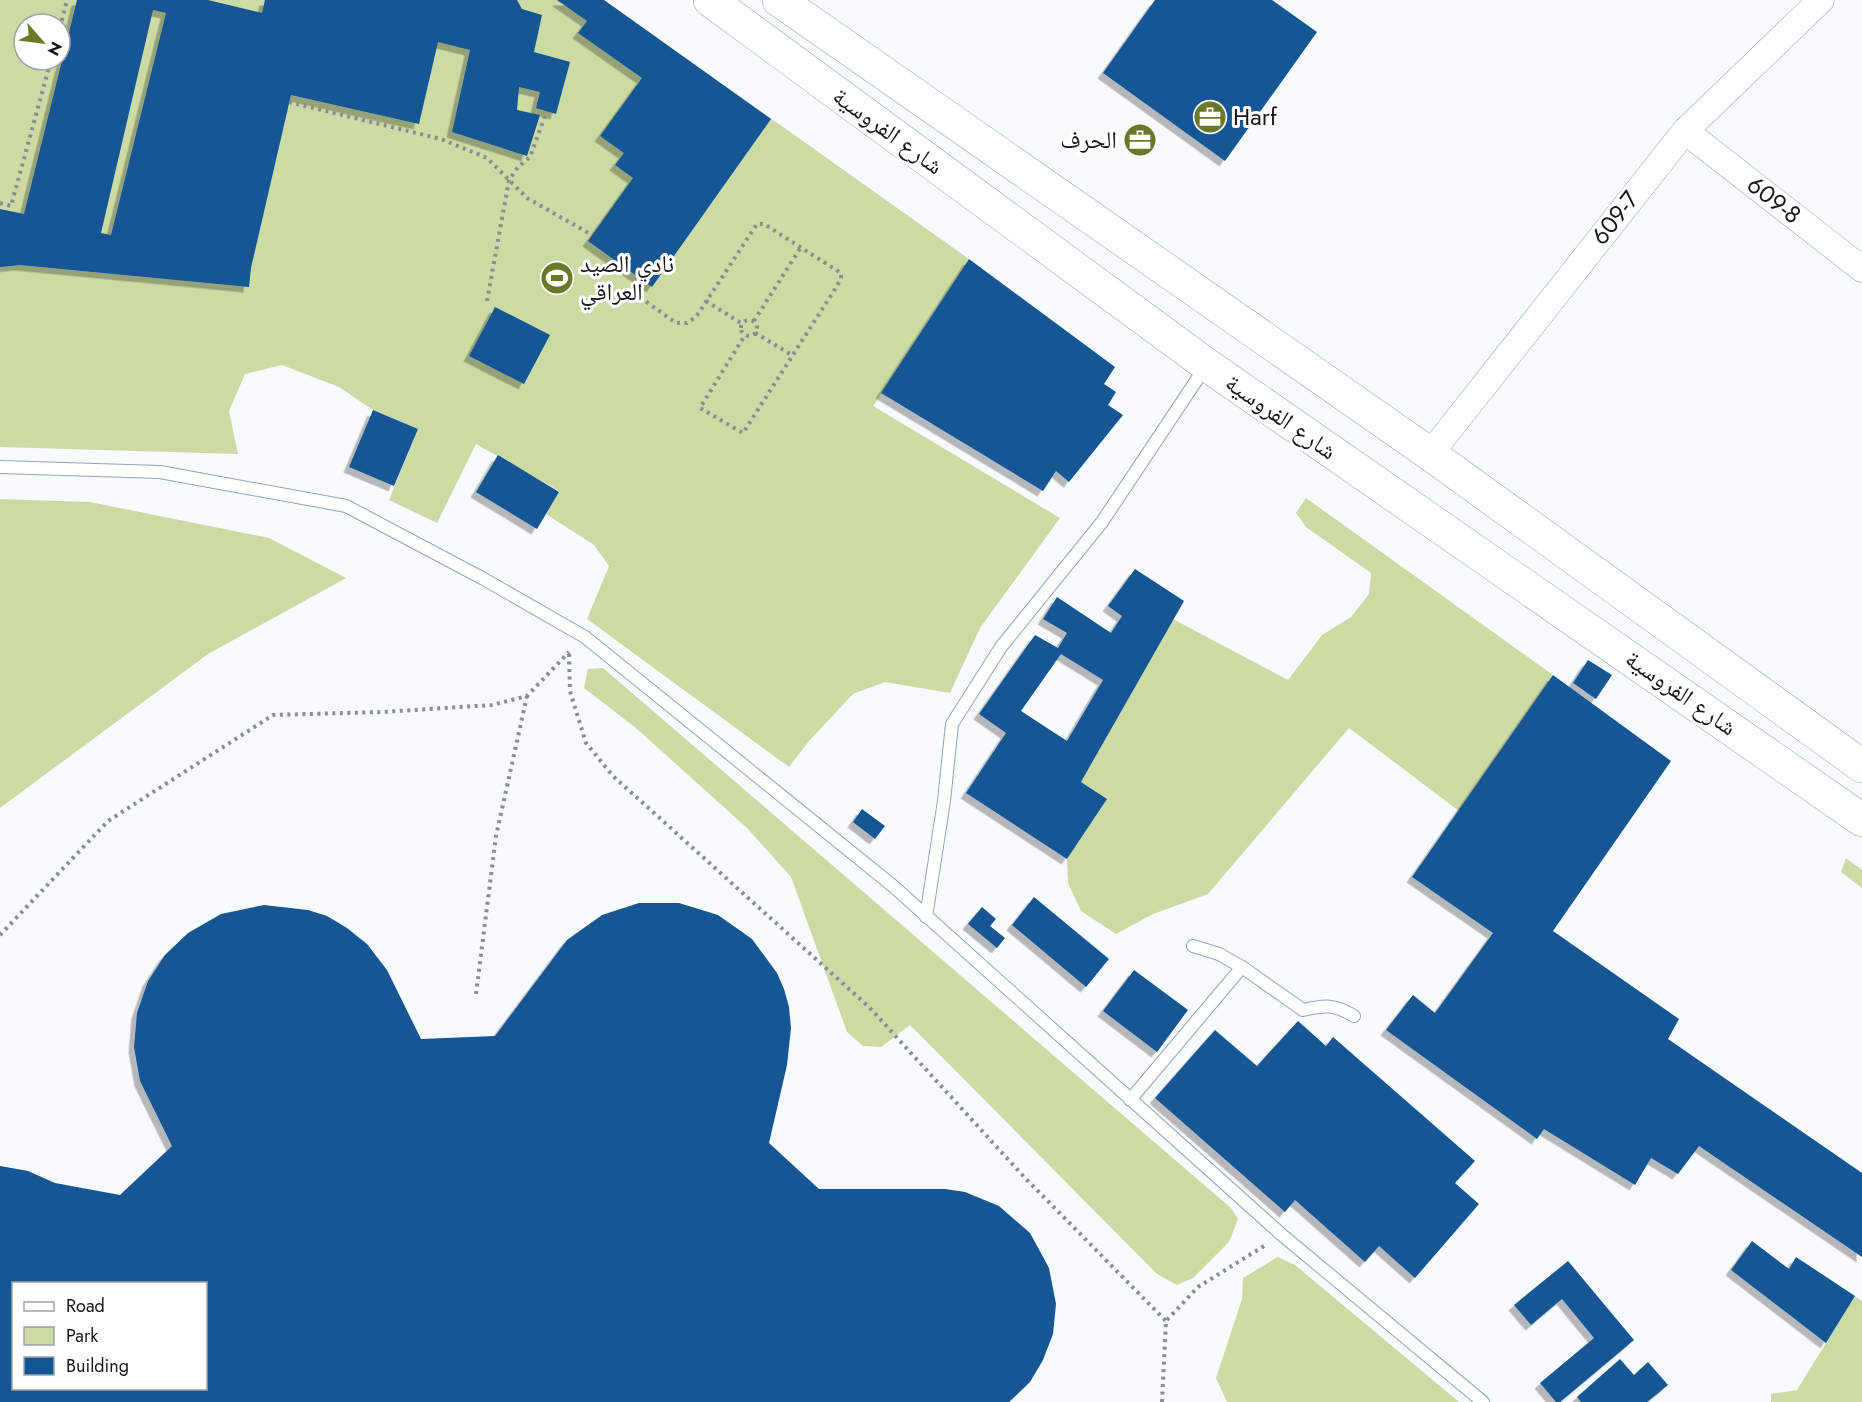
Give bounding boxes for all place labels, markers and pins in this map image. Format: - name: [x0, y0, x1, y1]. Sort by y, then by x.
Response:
- office icon: Harf: [1192, 99, 1228, 135]
- place label: Harf: [1233, 99, 1278, 134]
- place label: الحرف: [1060, 122, 1117, 157]
- office icon: الحرف: [1122, 122, 1158, 158]
- place label: نادي الصيد العراقي: [580, 246, 674, 311]
- sports icon: نادي الصيد العراقي: [539, 260, 575, 296]

